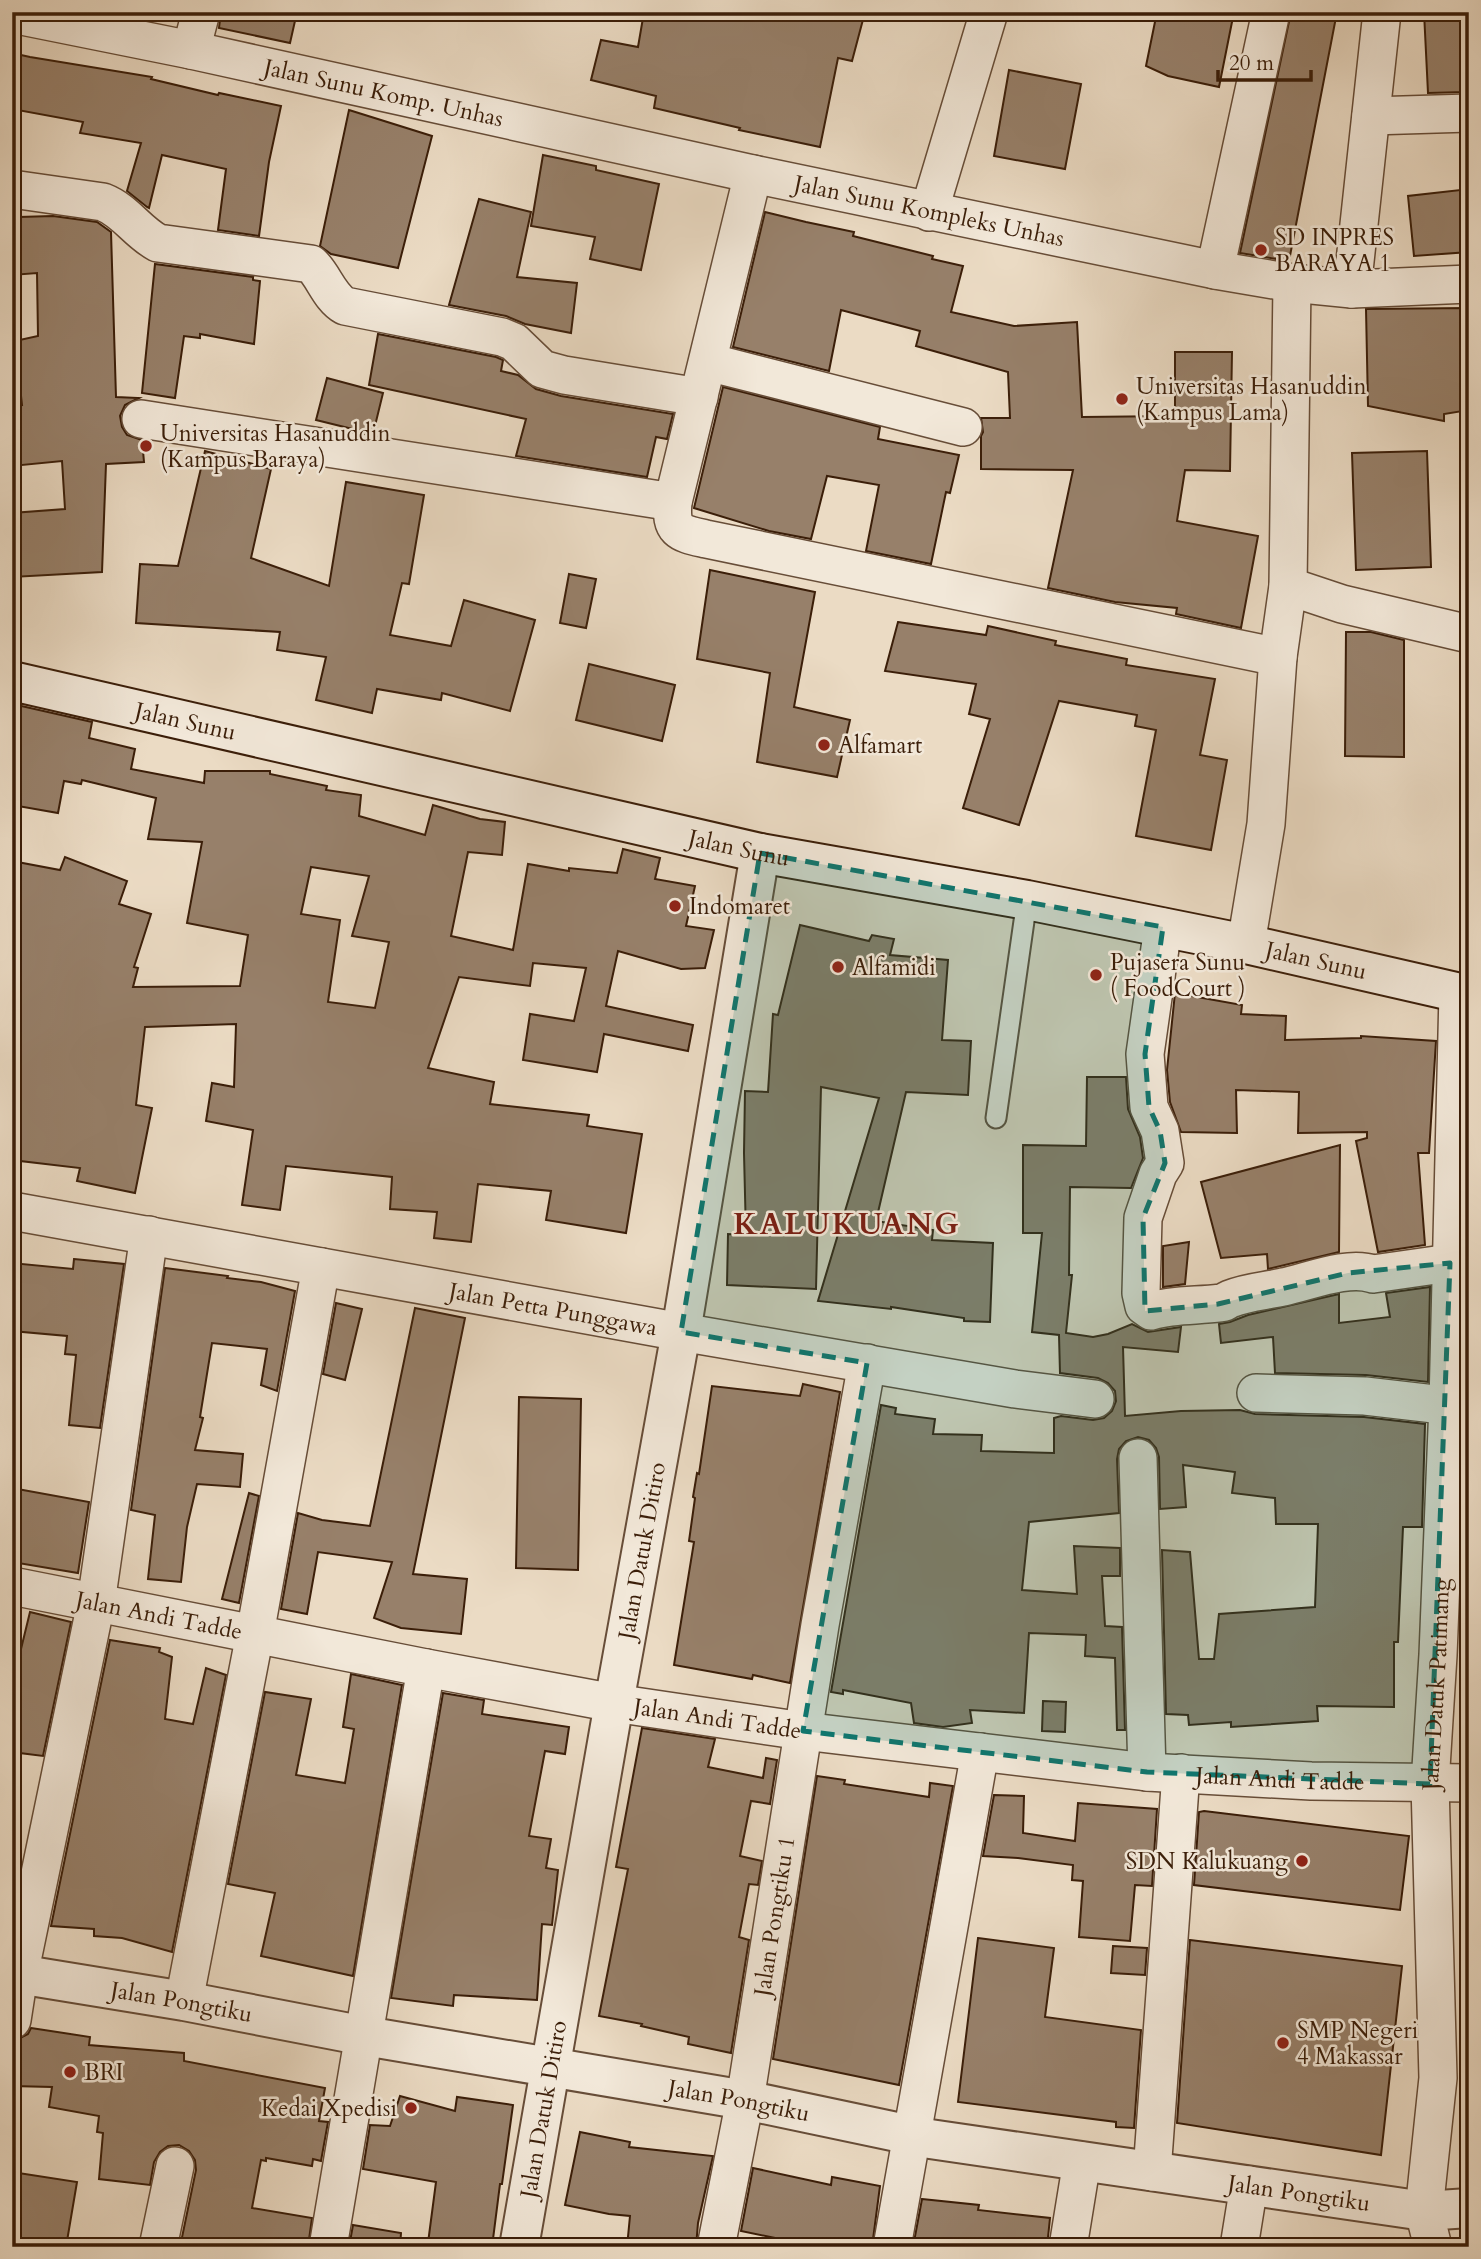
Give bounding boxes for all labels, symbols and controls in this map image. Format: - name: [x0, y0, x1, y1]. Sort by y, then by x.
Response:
- scale bar: [1218, 38, 1311, 82]
- text: 20 m: [1229, 49, 1274, 78]
- street label: Jalan Sunu Komp. Unhas: [258, 50, 506, 134]
- street label: Jalan Sunu Kompleks Unhas: [789, 167, 1067, 254]
- place label: SD INPRES BARAYA 1: [1275, 222, 1394, 279]
- marker: SD INPRES BARAYA 1: [1253, 242, 1269, 258]
- place label: Universitas Hasanuddin (Kampus Lama): [1136, 371, 1367, 428]
- marker: Universitas Hasanuddin (Kampus Lama): [1114, 391, 1130, 407]
- place label: Universitas Hasanuddin (Kampus Baraya): [160, 418, 391, 475]
- marker: Universitas Hasanuddin (Kampus Baraya): [138, 438, 154, 454]
- street label: Jalan Sunu: [129, 694, 239, 748]
- place label: Alfamart: [838, 730, 922, 761]
- marker: Alfamart: [816, 737, 832, 753]
- street label: Jalan Sunu: [683, 821, 792, 873]
- place label: Indomaret: [689, 891, 790, 922]
- marker: Indomaret: [667, 898, 683, 914]
- street label: Jalan Sunu: [1260, 933, 1370, 987]
- place label: Pujasera Sunu ( FoodCourt ): [1110, 947, 1245, 1004]
- place label: Alfamidi: [852, 952, 936, 983]
- marker: Alfamidi: [830, 959, 846, 975]
- marker: Pujasera Sunu ( FoodCourt ): [1088, 967, 1104, 983]
- district label: KALUKUANG: [733, 1204, 961, 1245]
- street label: Jalan Petta Punggawa: [444, 1274, 660, 1343]
- street label: Jalan Datuk Ditiro: [610, 1460, 673, 1645]
- street label: Jalan Datuk Patimang: [1414, 1577, 1457, 1794]
- street label: Jalan Andi Tadde: [70, 1583, 245, 1647]
- street label: Jalan Andi Tadde: [629, 1690, 803, 1746]
- street label: Jalan Andi Tadde: [1192, 1759, 1365, 1797]
- street label: Jalan Pongtiku 1: [746, 1834, 802, 2001]
- place label: SDN Kalukuang: [1126, 1846, 1288, 1877]
- marker: SDN Kalukuang: [1294, 1853, 1310, 1869]
- street label: Jalan Pongtiku: [105, 1973, 255, 2029]
- place label: SMP Negeri 4 Makassar: [1297, 2015, 1418, 2072]
- street label: Jalan Datuk Ditiro: [512, 2018, 574, 2203]
- marker: SMP Negeri 4 Makassar: [1275, 2035, 1291, 2051]
- place label: BRI: [84, 2057, 123, 2088]
- marker: BRI: [62, 2064, 78, 2080]
- street label: Jalan Pongtiku: [663, 2071, 813, 2129]
- place label: Kedai Xpedisi: [261, 2093, 397, 2124]
- marker: Kedai Xpedisi: [403, 2100, 419, 2116]
- street label: Jalan Pongtiku: [1223, 2167, 1372, 2218]

